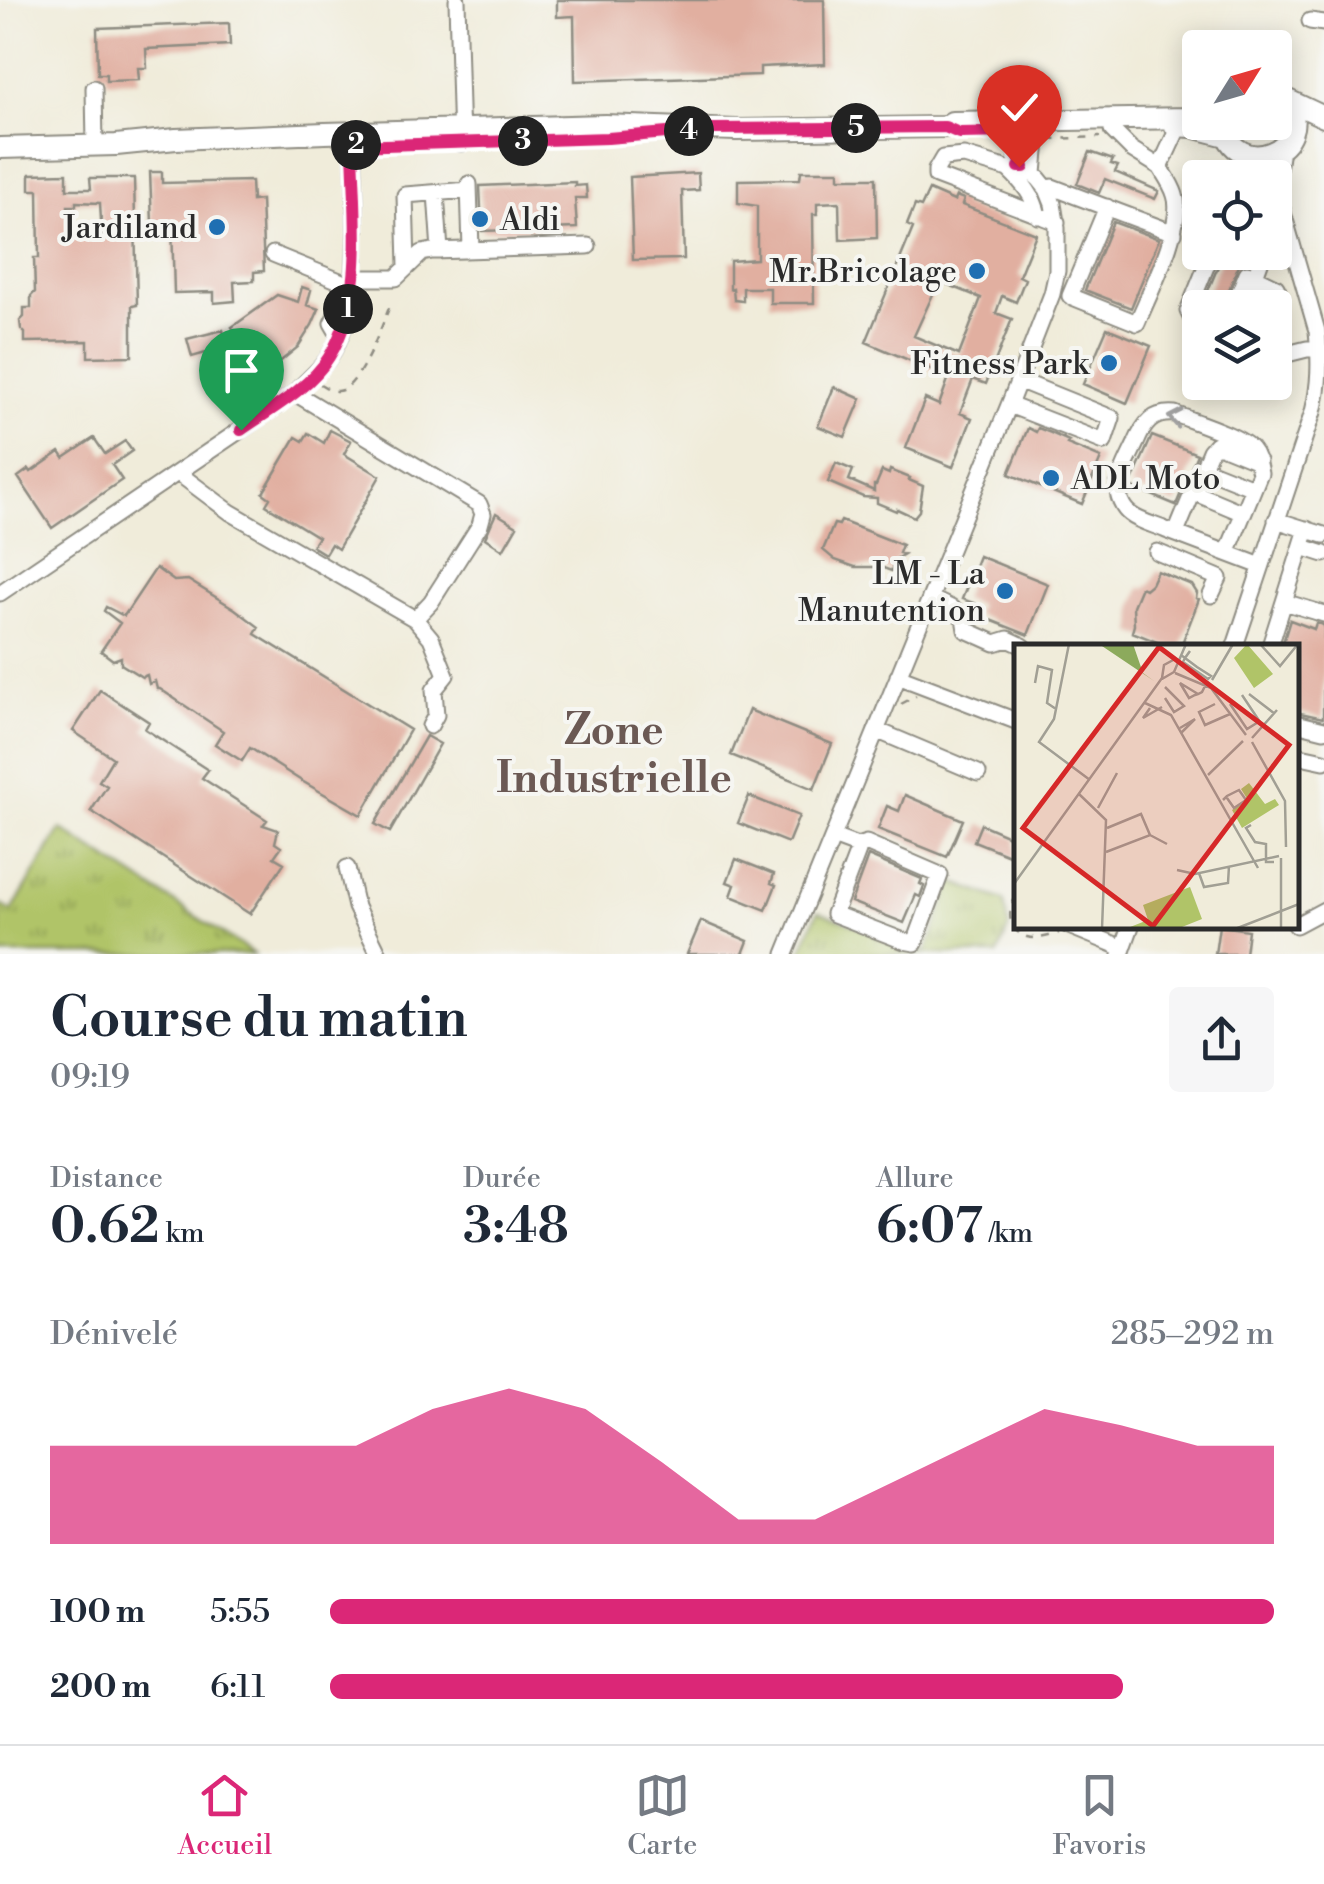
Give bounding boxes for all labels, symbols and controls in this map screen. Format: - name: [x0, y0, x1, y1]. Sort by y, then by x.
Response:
- north arrow: [1182, 30, 1292, 140]
- map controls: [1182, 30, 1292, 400]
- pin: [977, 65, 1062, 168]
- icon: check: [992, 80, 1047, 135]
- pin: 5: [831, 103, 881, 153]
- pin: 4: [664, 106, 714, 156]
- text: 5: [847, 110, 865, 145]
- text: 4: [680, 113, 698, 148]
- pin: 3: [498, 116, 548, 166]
- pin: 2: [331, 120, 381, 170]
- text: 3: [515, 123, 531, 158]
- text: 2: [347, 127, 365, 162]
- button: locate: [1182, 160, 1292, 270]
- place label: Aldi: [499, 200, 560, 240]
- place label: Jardiland: [61, 208, 197, 248]
- marker: Aldi: [469, 208, 491, 230]
- marker: Jardiland: [206, 216, 228, 238]
- place label: Mr.Bricolage: [769, 252, 957, 292]
- marker: Mr.Bricolage: [966, 260, 988, 282]
- pin: 1: [323, 284, 373, 334]
- button: layers: [1182, 290, 1292, 400]
- text: 1: [341, 291, 355, 326]
- pin: [199, 328, 284, 431]
- icon: arrive: [214, 343, 269, 398]
- place label: Fitness Park: [910, 344, 1091, 384]
- marker: Fitness Park: [1098, 352, 1120, 374]
- one-way arrow: [1167, 408, 1184, 430]
- place label: ADL Moto: [1070, 459, 1221, 499]
- marker: ADL Moto: [1040, 467, 1062, 489]
- place label: LM - La Manutention: [798, 554, 986, 631]
- marker: LM - La Manutention: [994, 580, 1016, 602]
- inset map: [1014, 644, 1299, 929]
- district label: Zone Industrielle: [496, 705, 732, 806]
- text: Course du matin: [50, 985, 468, 1054]
- button: share: [1169, 987, 1274, 1092]
- text: 09:19: [50, 1057, 130, 1097]
- text: Distance: [50, 1161, 163, 1196]
- text: Durée: [463, 1161, 541, 1196]
- text: Allure: [876, 1161, 954, 1196]
- text: 0.62: [50, 1196, 160, 1258]
- text: 3:48: [463, 1196, 569, 1258]
- text: 6:07: [876, 1196, 983, 1258]
- text: km: [160, 1216, 205, 1251]
- text: /km: [983, 1216, 1033, 1251]
- text: Dénivelé: [50, 1314, 178, 1354]
- text: 285–292 m: [1111, 1314, 1274, 1354]
- text: 100 m: [50, 1592, 145, 1632]
- text: 5:55: [210, 1592, 270, 1632]
- text: 200 m: [50, 1667, 151, 1707]
- text: 6:11: [210, 1667, 265, 1707]
- tab: Accueil: [178, 1768, 272, 1863]
- tab: Carte: [627, 1768, 697, 1863]
- tab: Favoris: [1053, 1768, 1146, 1863]

